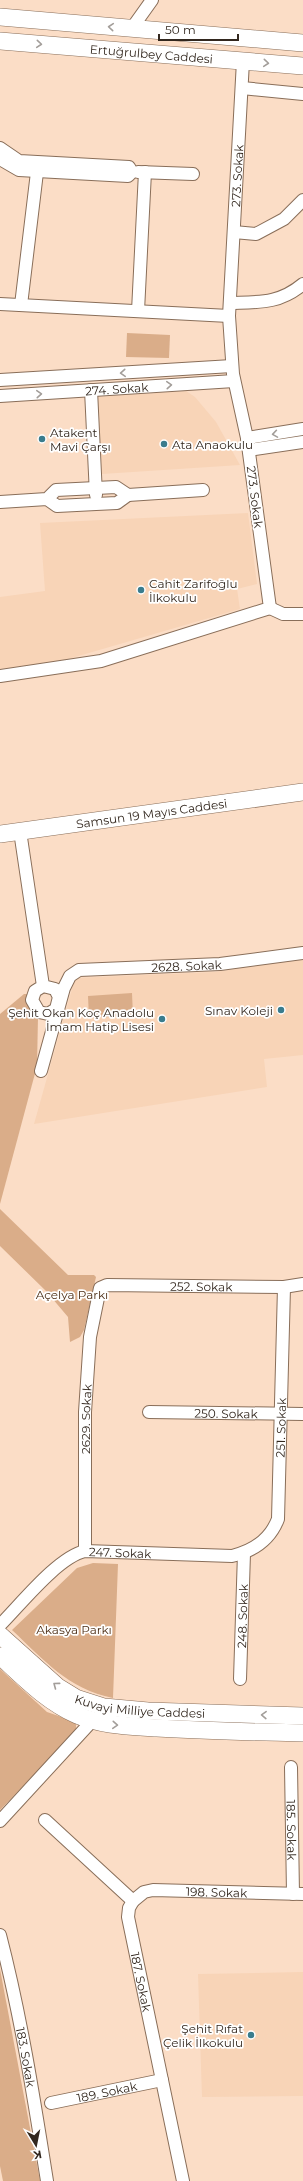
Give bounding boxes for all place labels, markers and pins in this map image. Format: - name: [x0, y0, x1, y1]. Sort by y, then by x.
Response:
- place label: Atakent Mavi Çarşı: [50, 425, 111, 454]
- marker: Atakent Mavi Çarşı: [37, 434, 47, 444]
- place label: Ata Anaokulu: [172, 437, 253, 452]
- marker: Ata Anaokulu: [159, 439, 169, 449]
- place label: Cahit Zarifoğlu İlkokulu: [149, 576, 238, 605]
- marker: Cahit Zarifoğlu İlkokulu: [136, 585, 146, 595]
- place label: Sınav Koleji: [205, 1003, 273, 1018]
- place label: Şehit Okan Koç Anadolu İmam Hatip Lisesi: [8, 1005, 154, 1034]
- marker: Sınav Koleji: [276, 1005, 286, 1015]
- marker: Şehit Okan Koç Anadolu İmam Hatip Lisesi: [157, 1014, 167, 1024]
- place label: Şehit Rıfat Çelik İlkokulu: [163, 2021, 243, 2050]
- marker: Şehit Rıfat Çelik İlkokulu: [246, 2030, 256, 2040]

